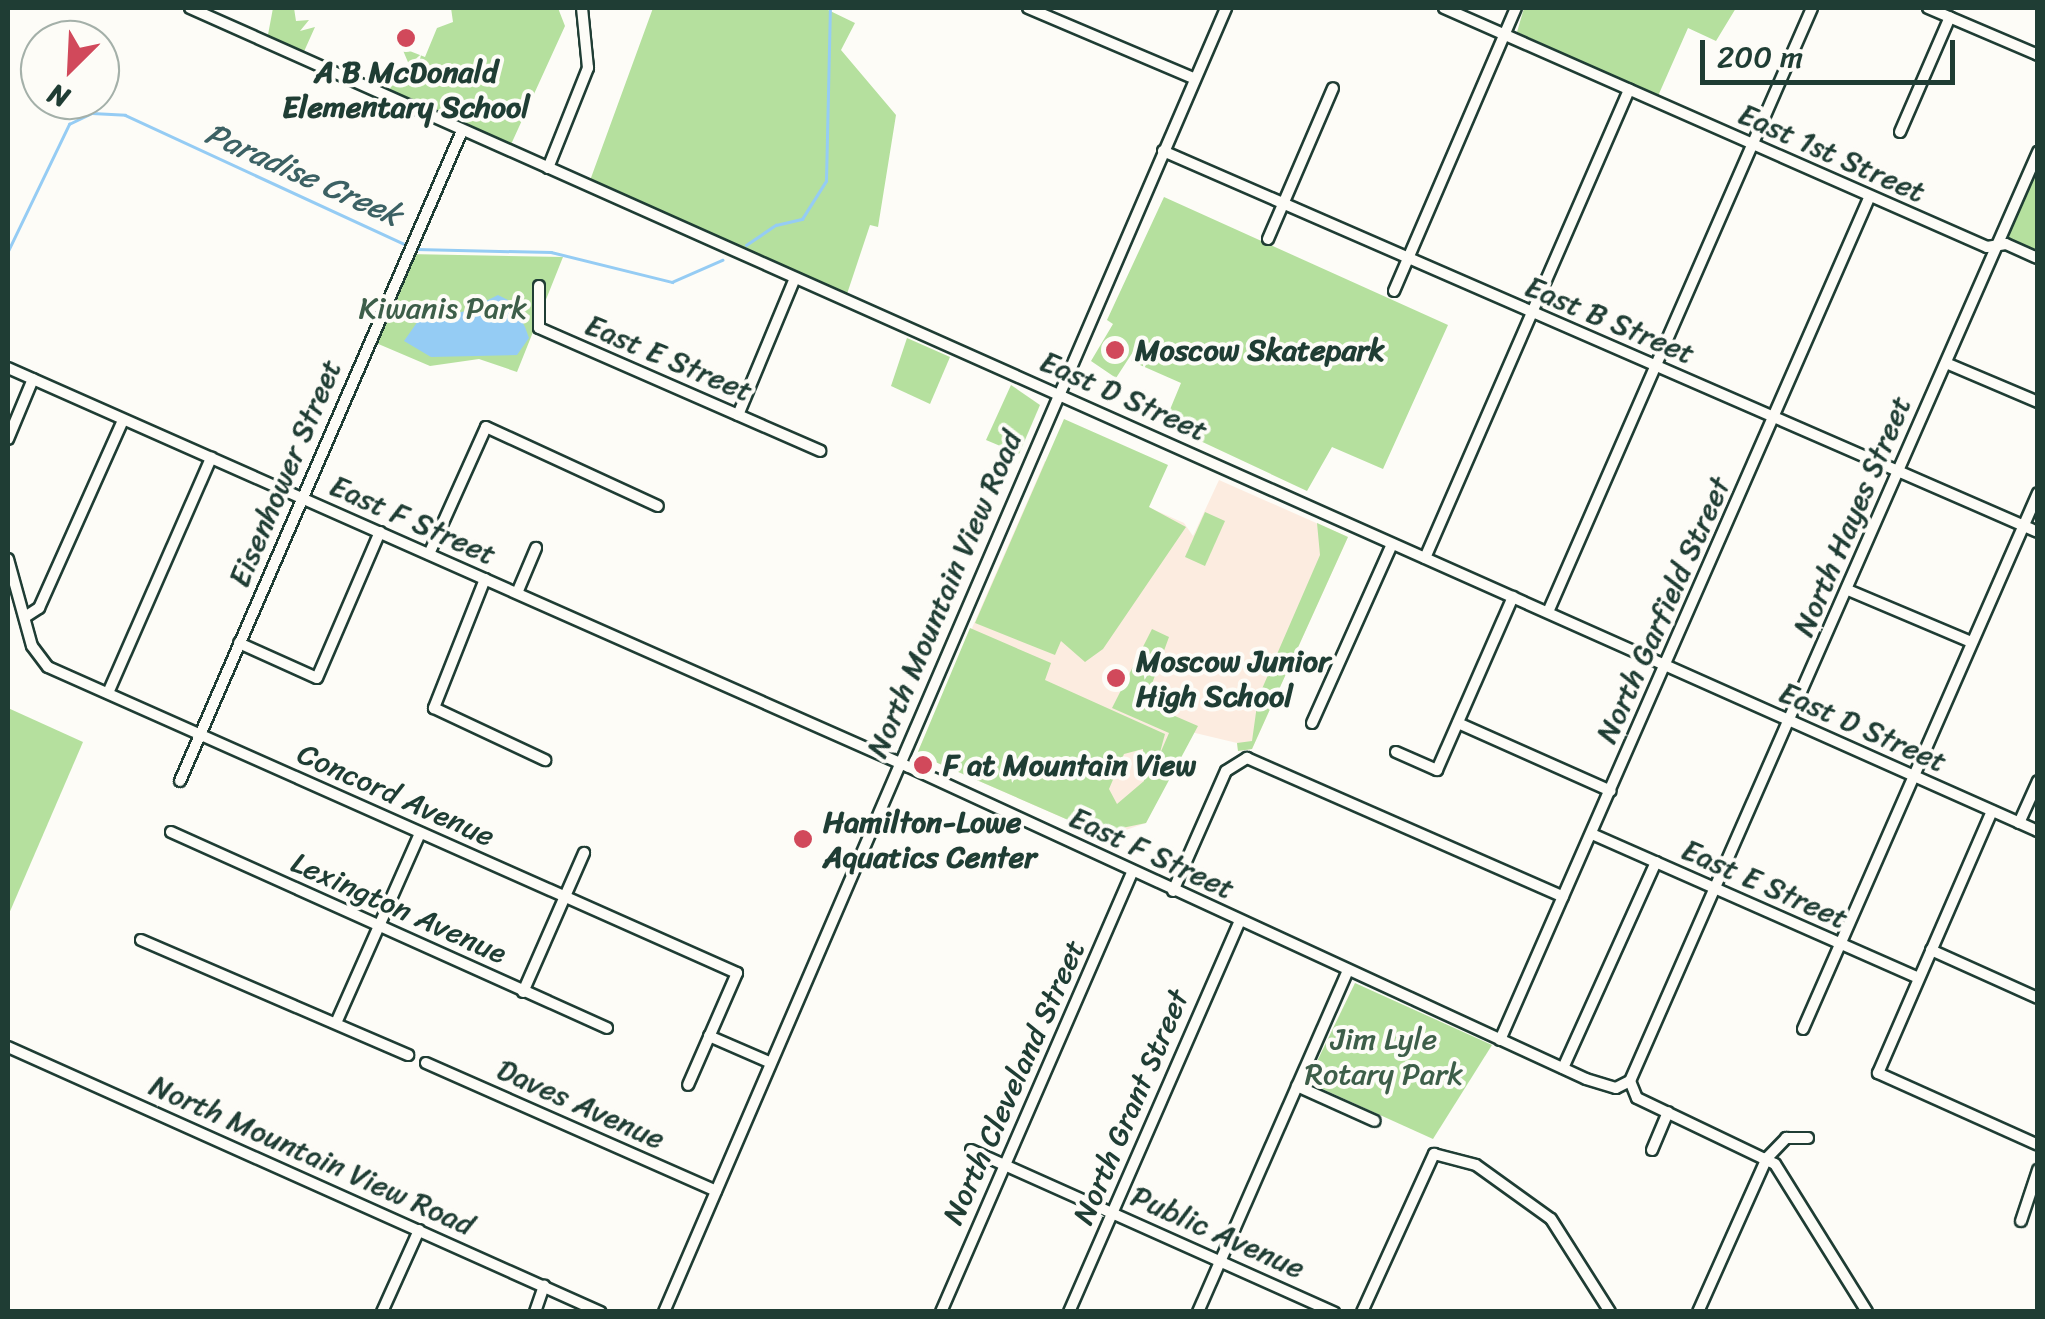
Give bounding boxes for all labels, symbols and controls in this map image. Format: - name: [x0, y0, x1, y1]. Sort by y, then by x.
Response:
- north arrow: [20, 20, 120, 120]
- scale bar: [1705, 20, 1960, 82]
- marker: A B McDonald Elementary School: [395, 27, 417, 49]
- text: 200 m: [1717, 30, 1803, 84]
- place label: A B McDonald Elementary School: [282, 54, 530, 124]
- text: N: [40, 70, 77, 122]
- street label: East 1st Street: [1733, 96, 1931, 210]
- water label: Paradise Creek: [199, 115, 407, 235]
- street label: East B Street: [1520, 268, 1700, 372]
- park label: Kiwanis Park: [359, 290, 527, 326]
- street label: East E Street: [580, 307, 758, 409]
- place label: Moscow Skatepark: [1135, 332, 1385, 368]
- marker: Moscow Skatepark: [1104, 339, 1126, 361]
- street label: East D Street: [1035, 343, 1213, 449]
- street label: Eisenhower Street: [221, 354, 349, 592]
- street label: North Hayes Street: [1784, 389, 1920, 643]
- street label: North Mountain View Road: [859, 425, 1029, 763]
- street label: East F Street: [324, 467, 502, 573]
- street label: North Garfield Street: [1588, 471, 1738, 749]
- place label: Moscow Junior High School: [1136, 643, 1330, 714]
- marker: Moscow Junior High School: [1105, 667, 1127, 689]
- street label: East D Street: [1774, 674, 1952, 780]
- street label: Concord Avenue: [292, 735, 500, 855]
- place label: F at Mountain View: [943, 747, 1198, 783]
- marker: F at Mountain View: [912, 754, 934, 776]
- street label: East F Street: [1064, 799, 1240, 907]
- place label: Hamilton-Lowe Aquatics Center: [823, 804, 1038, 874]
- marker: Hamilton-Lowe Aquatics Center: [792, 828, 814, 850]
- street label: East E Street: [1676, 831, 1854, 937]
- street label: Lexington Avenue: [286, 844, 512, 972]
- street label: North Cleveland Street: [935, 934, 1093, 1230]
- street label: North Grant Street: [1065, 983, 1197, 1231]
- park label: Jim Lyle Rotary Park: [1305, 1021, 1463, 1092]
- street label: Daves Avenue: [492, 1051, 670, 1157]
- street label: North Mountain View Road: [144, 1067, 480, 1243]
- street label: Public Avenue: [1126, 1178, 1310, 1286]

